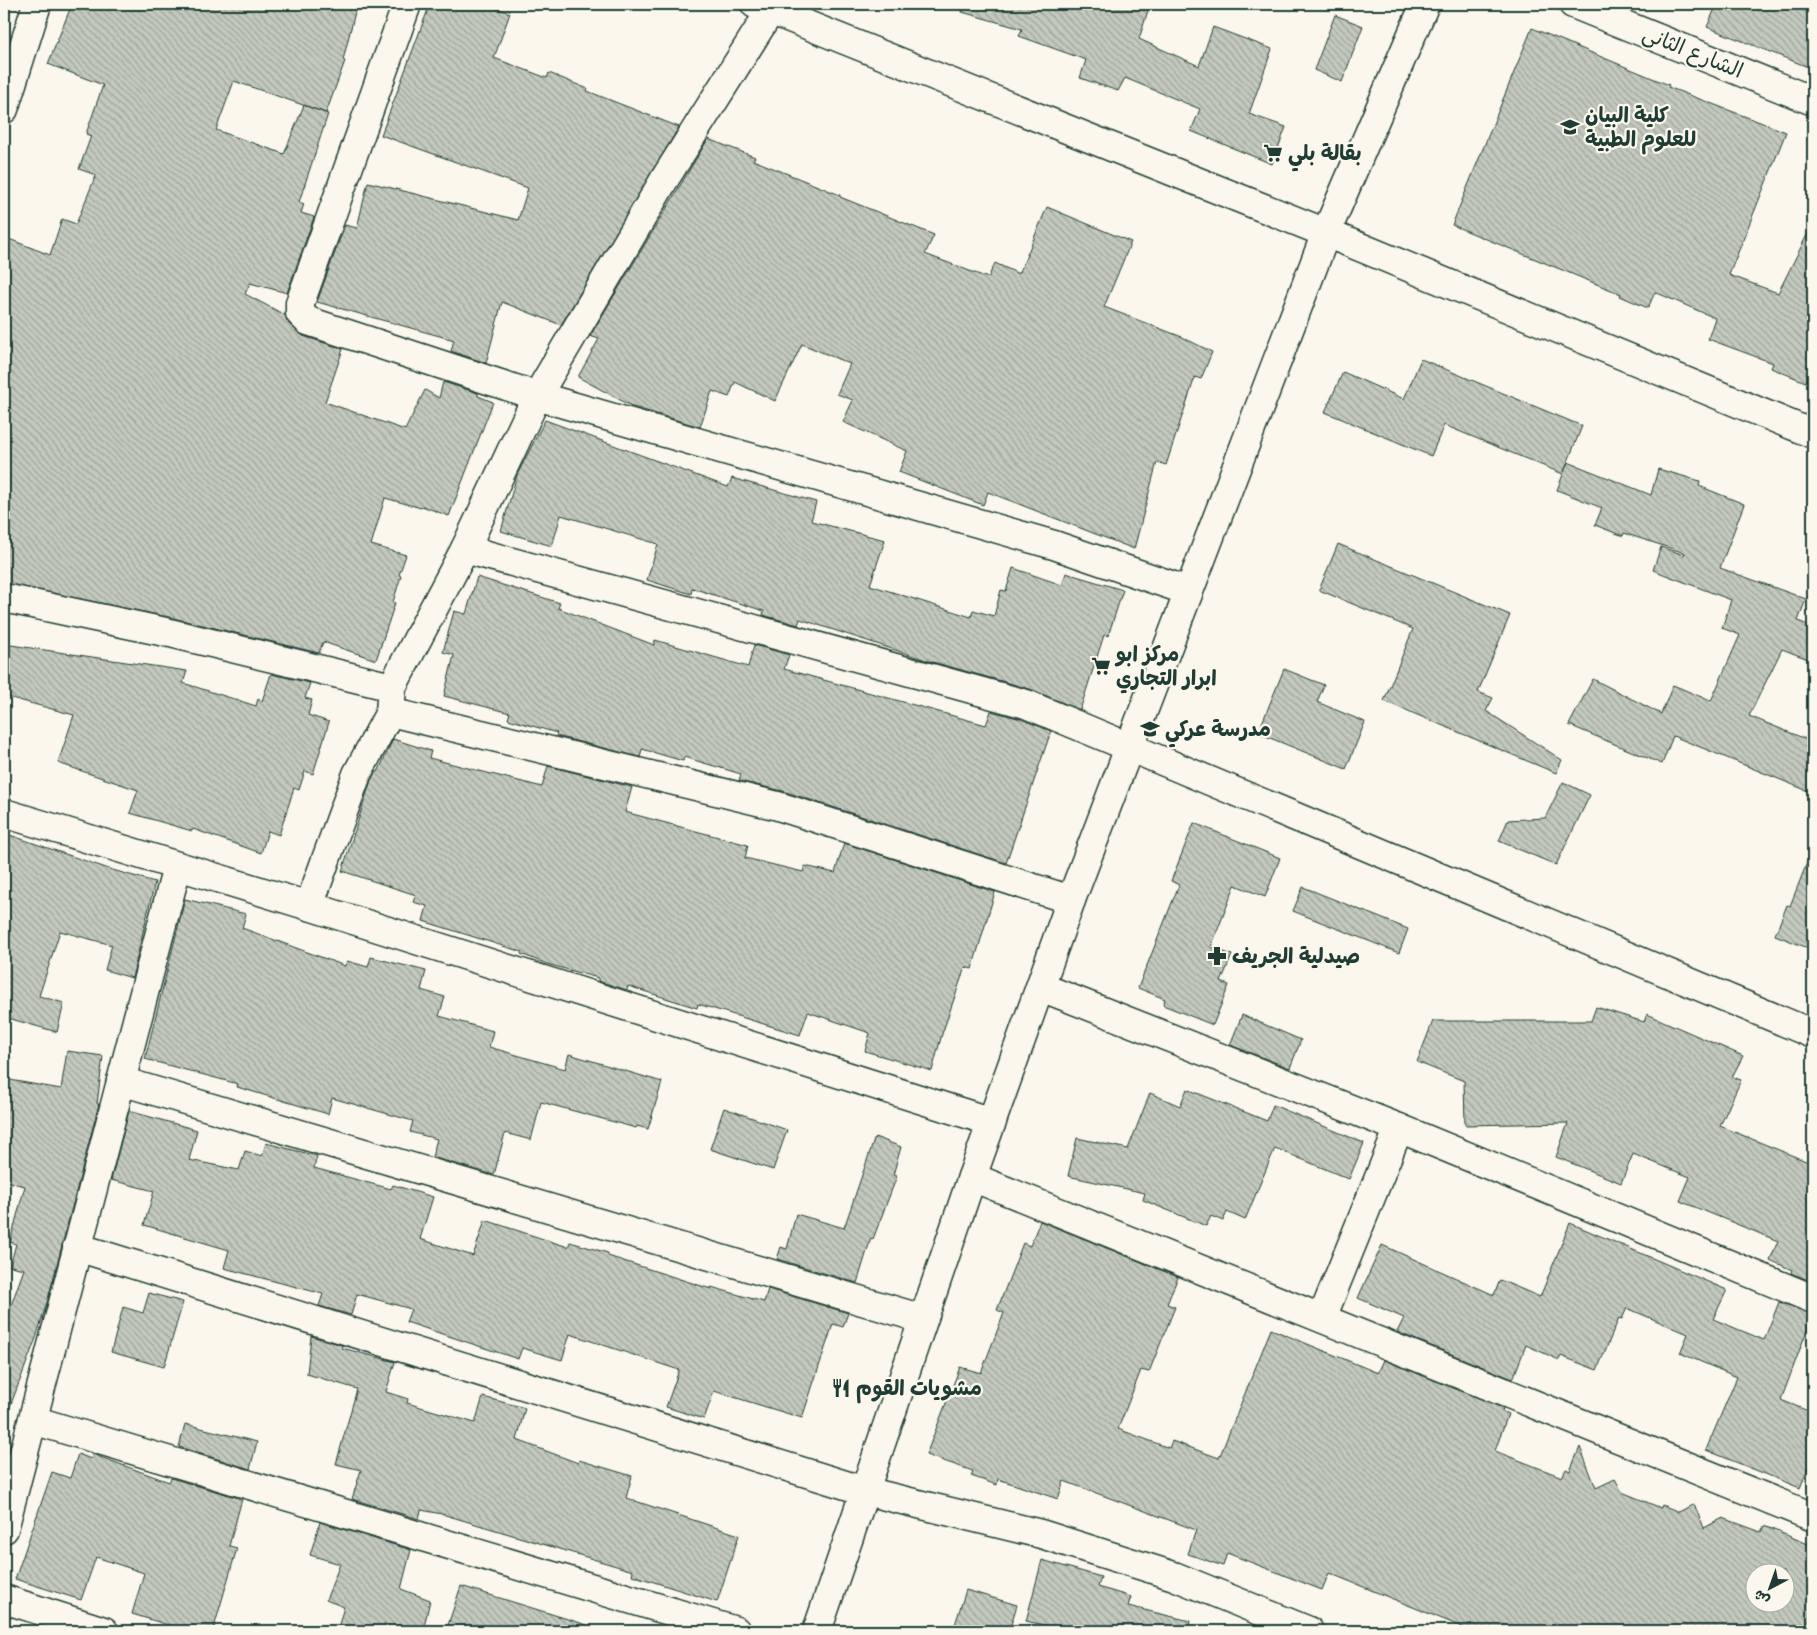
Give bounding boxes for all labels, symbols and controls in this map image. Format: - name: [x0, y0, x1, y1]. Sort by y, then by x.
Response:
- street label: الشارع الثانى: [1638, 20, 1747, 88]
- place label: كلية البيان للعلوم الطبية: [1585, 102, 1696, 156]
- school or university icon: كلية البيان للعلوم الطبية: [1559, 116, 1581, 138]
- place label: بقالة بلي: [1288, 140, 1361, 172]
- supermarket icon: بقالة بلي: [1262, 142, 1284, 164]
- place label: مركز ابو ابرار التجاري: [1114, 641, 1217, 695]
- supermarket icon: مركز ابو ابرار التجاري: [1090, 655, 1112, 677]
- place label: مدرسة عركي: [1165, 716, 1271, 748]
- school or university icon: مدرسة عركي: [1139, 718, 1161, 740]
- place label: صيدلية الجريف: [1232, 943, 1360, 973]
- pharmacy icon: صيدلية الجريف: [1206, 945, 1228, 967]
- place label: مشويات القوم: [856, 1375, 982, 1405]
- restaurant icon: مشويات القوم: [830, 1377, 852, 1399]
- north arrow: [1744, 1562, 1794, 1612]
- text: ش: [1750, 1584, 1775, 1610]

